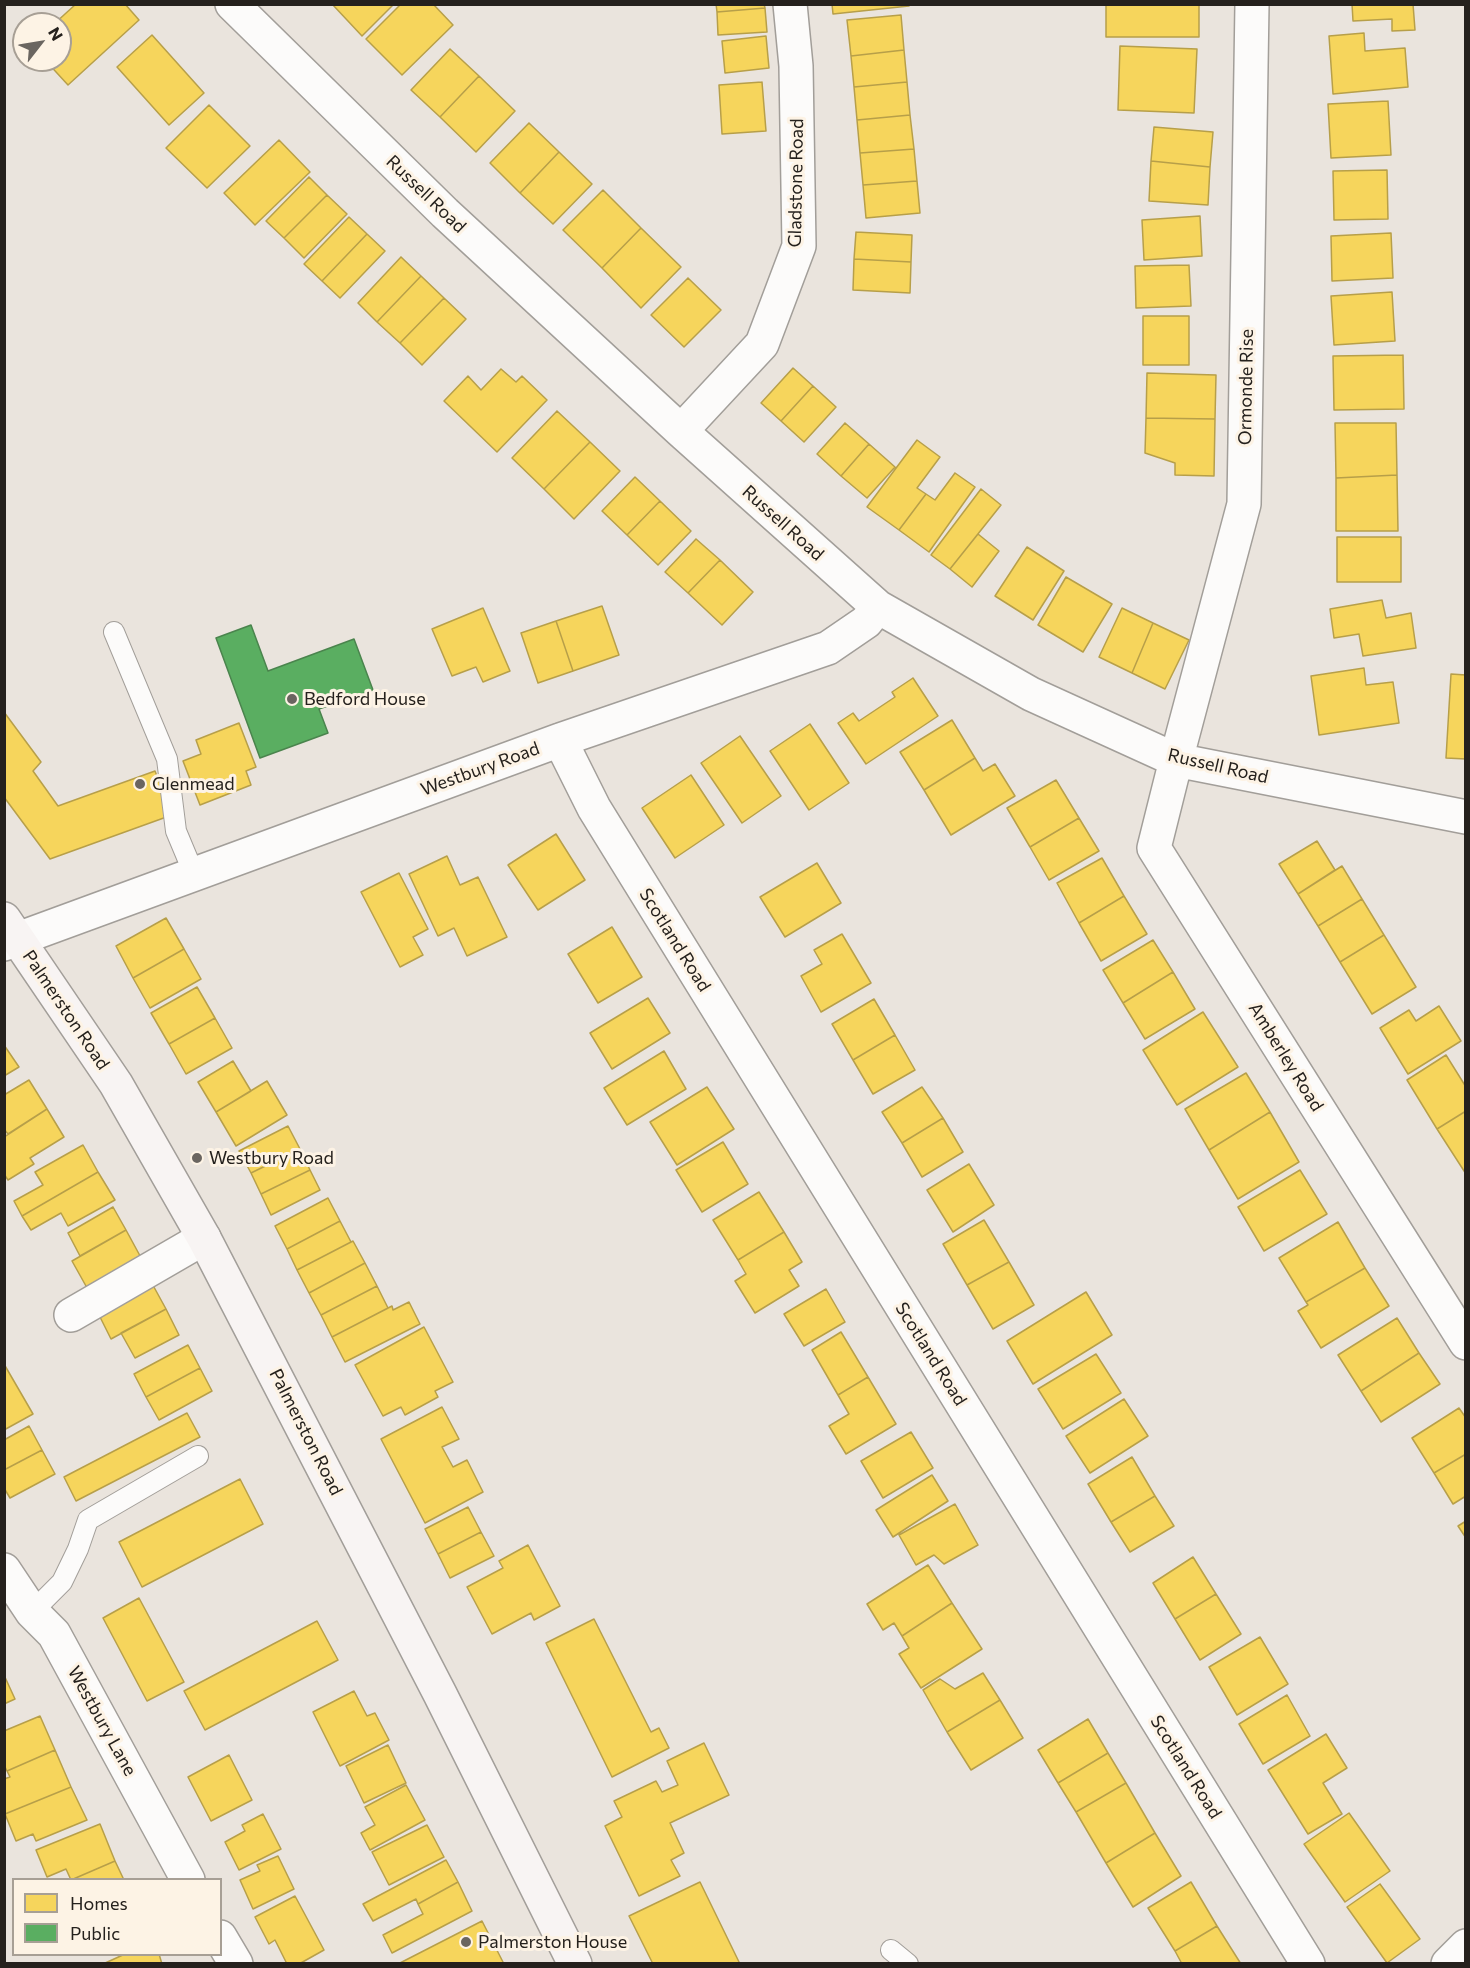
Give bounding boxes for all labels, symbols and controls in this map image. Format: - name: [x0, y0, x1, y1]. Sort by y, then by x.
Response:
- north arrow: [12, 12, 72, 72]
- text: N: [45, 23, 67, 44]
- street label: Gladstone Road: [784, 118, 808, 248]
- street label: Russell Road: [382, 151, 470, 237]
- street label: Ormonde Rise: [1234, 329, 1258, 445]
- street label: Russell Road: [738, 481, 828, 565]
- place label: Bedford House: [304, 688, 426, 710]
- marker: Bedford House: [285, 692, 299, 706]
- street label: Westbury Road: [418, 738, 542, 800]
- street label: Russell Road: [1166, 744, 1270, 788]
- place label: Glenmead: [152, 773, 235, 795]
- marker: Glenmead: [133, 777, 147, 791]
- street label: Scotland Road: [635, 884, 715, 996]
- street label: Palmerston Road: [18, 946, 114, 1074]
- street label: Amberley Road: [1244, 999, 1328, 1115]
- place label: Westbury Road: [209, 1147, 334, 1169]
- marker: Westbury Road: [190, 1151, 204, 1165]
- street label: Scotland Road: [891, 1298, 971, 1410]
- street label: Palmerston Road: [265, 1365, 347, 1499]
- street label: Westbury Lane: [63, 1662, 141, 1780]
- street label: Scotland Road: [1146, 1711, 1226, 1823]
- legend: [12, 1878, 222, 1956]
- text: Homes: [70, 1892, 128, 1914]
- text: Public: [70, 1922, 120, 1944]
- place label: Palmerston House: [478, 1931, 627, 1953]
- marker: Palmerston House: [459, 1935, 473, 1949]

